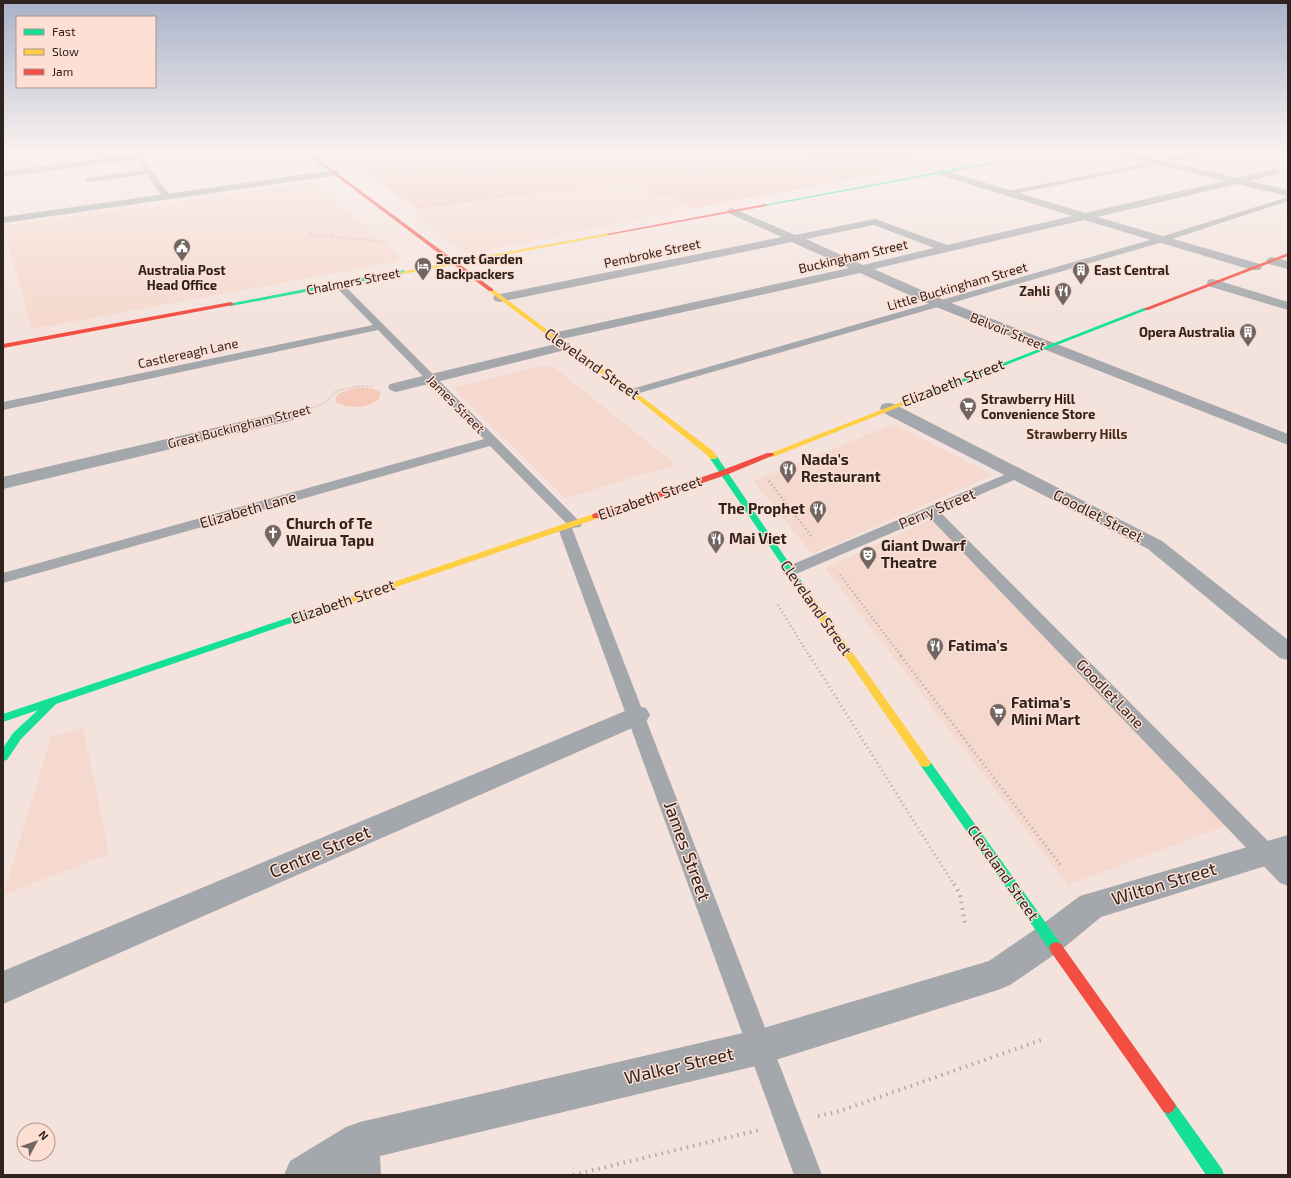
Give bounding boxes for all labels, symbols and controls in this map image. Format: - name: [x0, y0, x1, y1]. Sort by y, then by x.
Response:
- legend: [16, 16, 156, 88]
- text: Fast: [52, 24, 76, 38]
- text: Slow: [52, 44, 79, 58]
- text: Jam: [52, 64, 73, 78]
- street label: Pembroke Street: [602, 235, 702, 271]
- street label: Buckingham Street: [797, 236, 909, 276]
- public building icon: Australia Post Head Office: [172, 237, 192, 262]
- place label: Secret Garden Backpackers: [436, 251, 523, 282]
- hotel icon: Secret Garden Backpackers: [413, 256, 433, 281]
- street label: Little Buckingham Street: [885, 258, 1029, 314]
- building icon: East Central: [1071, 260, 1091, 285]
- place label: Australia Post Head Office: [138, 262, 226, 293]
- place label: East Central: [1094, 262, 1170, 278]
- street label: Chalmers Street: [305, 264, 401, 298]
- restaurant icon: Zahli: [1053, 281, 1073, 306]
- place label: Zahli: [1019, 283, 1050, 299]
- street label: Belvoir Street: [968, 309, 1048, 353]
- building icon: Opera Australia: [1238, 322, 1258, 347]
- street label: Cleveland Street: [542, 324, 644, 403]
- place label: Opera Australia: [1139, 324, 1235, 340]
- street label: Castlereagh Lane: [136, 335, 240, 371]
- street label: Elizabeth Street: [899, 354, 1007, 410]
- street label: James Street: [424, 372, 488, 436]
- place label: Strawberry Hill Convenience Store: [981, 391, 1095, 422]
- supermarket icon: Strawberry Hill Convenience Store: [958, 396, 978, 421]
- street label: Great Buckingham Street: [166, 400, 312, 452]
- district label: Strawberry Hills: [1027, 426, 1128, 442]
- place label: Nada's Restaurant: [801, 450, 881, 485]
- restaurant icon: Nada's Restaurant: [778, 459, 798, 484]
- street label: Elizabeth Street: [595, 471, 704, 523]
- street label: Perry Street: [896, 484, 978, 532]
- street label: Goodlet Street: [1051, 485, 1147, 546]
- street label: Elizabeth Lane: [197, 487, 298, 531]
- place label: The Prophet: [718, 499, 805, 517]
- restaurant icon: The Prophet: [808, 499, 828, 524]
- place label: Church of Te Wairua Tapu: [286, 514, 374, 549]
- church icon: Church of Te Wairua Tapu: [263, 523, 283, 548]
- restaurant icon: Mai Viet: [706, 529, 726, 554]
- place label: Mai Viet: [729, 529, 787, 547]
- place label: Giant Dwarf Theatre: [881, 536, 967, 571]
- theatre icon: Giant Dwarf Theatre: [858, 545, 878, 570]
- street label: Cleveland Street: [777, 556, 856, 659]
- street label: Elizabeth Street: [288, 575, 397, 627]
- restaurant icon: Fatima's: [925, 636, 945, 661]
- place label: Fatima's: [948, 636, 1008, 654]
- street label: Goodlet Lane: [1073, 655, 1148, 732]
- place label: Fatima's Mini Mart: [1011, 693, 1080, 728]
- supermarket icon: Fatima's Mini Mart: [988, 702, 1008, 727]
- street label: James Street: [660, 798, 716, 904]
- street label: Centre Street: [266, 820, 374, 882]
- street label: Cleveland Street: [964, 821, 1043, 924]
- street label: Wilton Street: [1109, 857, 1219, 909]
- street label: Walker Street: [622, 1042, 736, 1088]
- north arrow: [16, 1122, 56, 1162]
- text: N: [36, 1128, 51, 1142]

